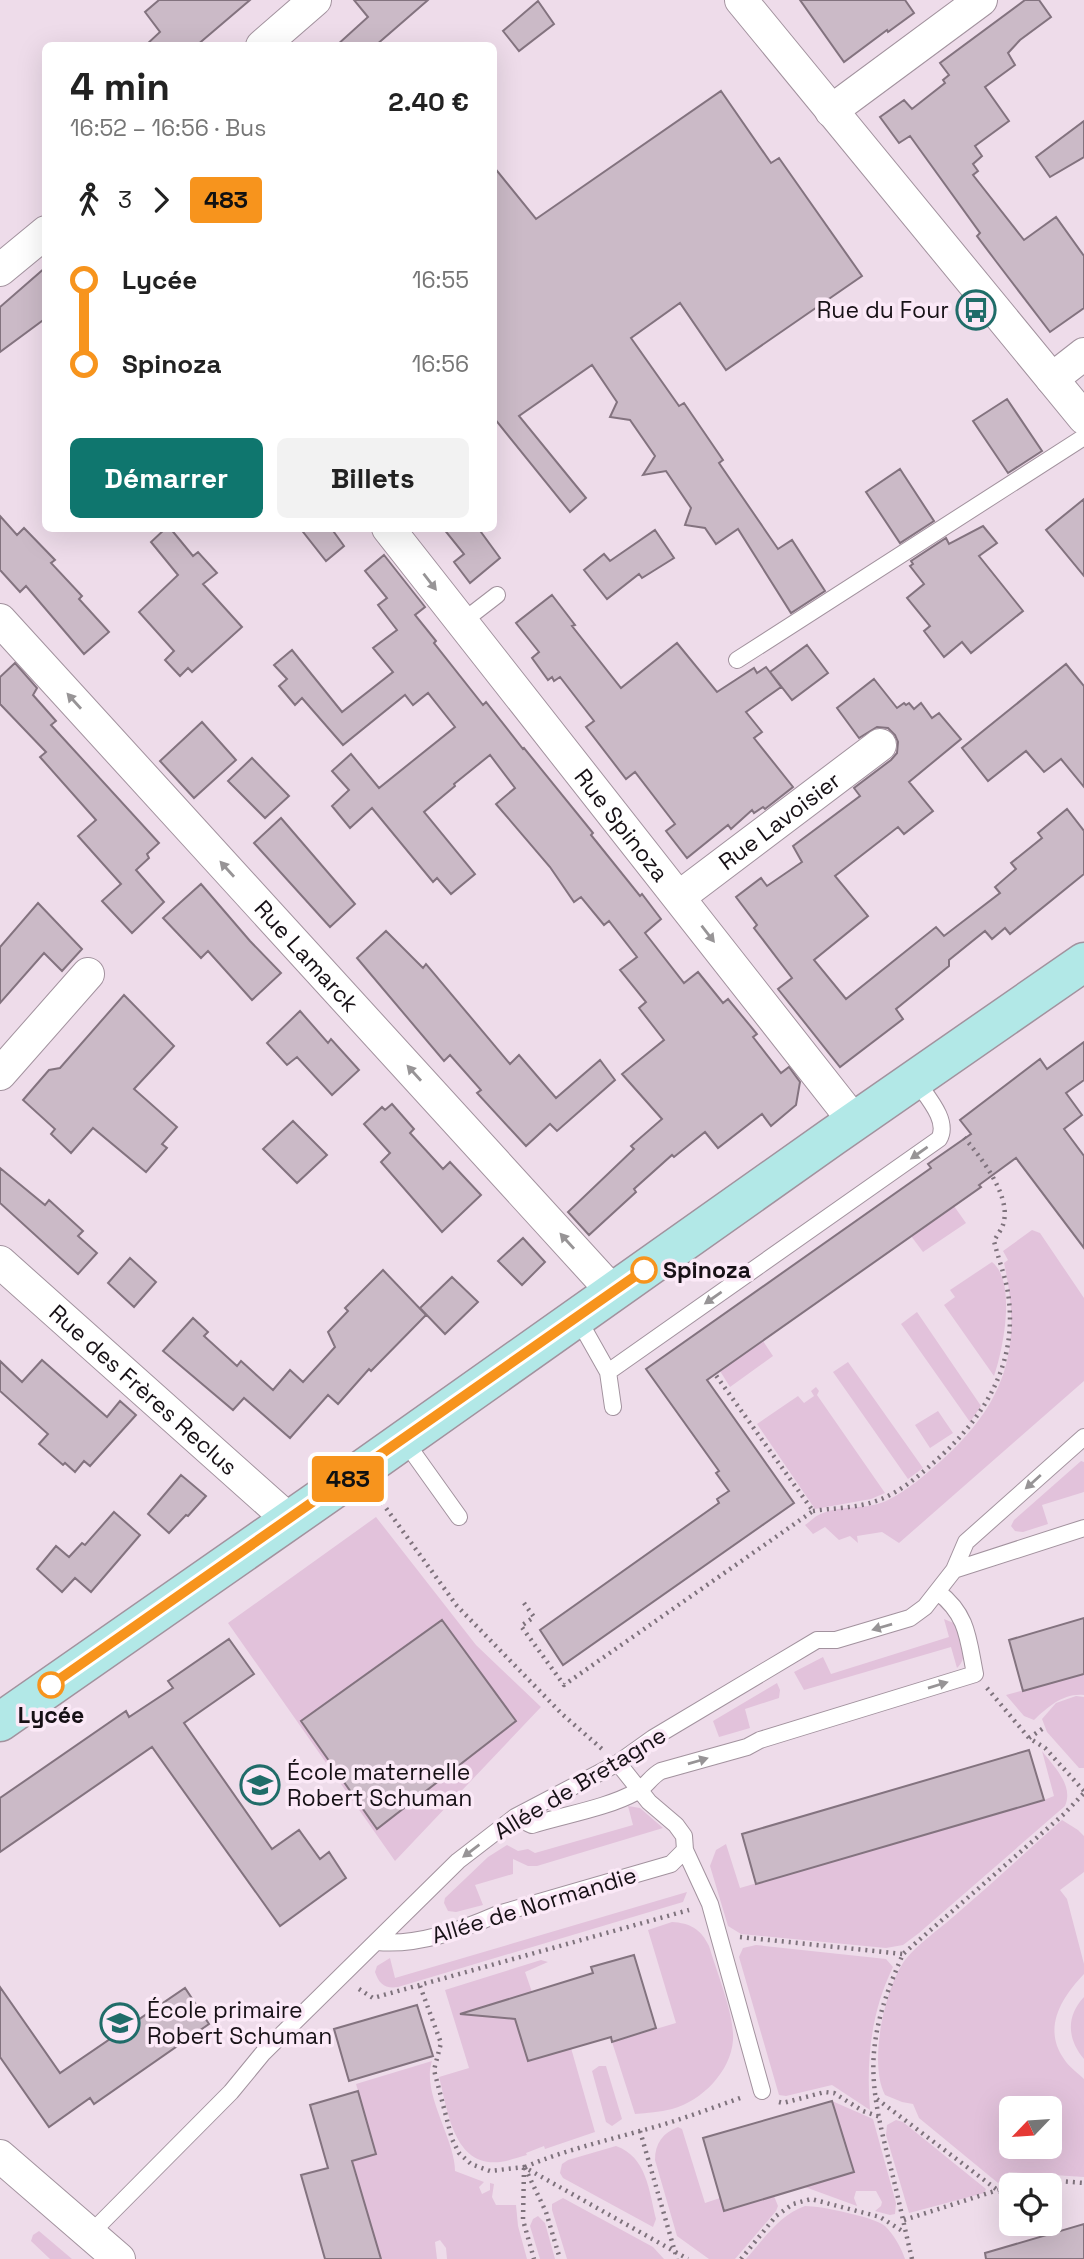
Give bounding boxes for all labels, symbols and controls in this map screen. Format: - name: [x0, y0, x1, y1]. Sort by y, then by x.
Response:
- text: 4 min: [70, 63, 170, 111]
- text: 2.40 €: [388, 85, 469, 119]
- text: 16:52 – 16:56 · Bus: [70, 113, 266, 143]
- icon: walk: [70, 181, 108, 219]
- icon: forward: [142, 181, 180, 219]
- text: 483: [204, 184, 248, 215]
- text: 3: [118, 185, 132, 215]
- text: Lycée: [122, 263, 197, 297]
- text: 16:55: [412, 265, 469, 295]
- bus stop icon: Rue du Four: [955, 289, 997, 331]
- place label: Rue du Four: [817, 295, 949, 325]
- text: Spinoza: [122, 347, 221, 381]
- text: 16:56: [412, 349, 469, 379]
- button: Démarrer: [70, 438, 263, 518]
- button: Billets: [277, 438, 469, 518]
- one-way arrow: [423, 573, 437, 591]
- one-way arrow: [66, 692, 82, 710]
- street label: Rue Spinoza: [568, 763, 675, 888]
- street label: Rue Lavoisier: [713, 765, 846, 877]
- one-way arrow: [220, 861, 236, 878]
- street label: Rue Lamarck: [248, 894, 365, 1018]
- one-way arrow: [700, 924, 715, 942]
- one-way arrow: [406, 1065, 422, 1082]
- one-way arrow: [910, 1146, 928, 1160]
- one-way arrow: [559, 1232, 575, 1250]
- place label: Spinoza: [663, 1255, 751, 1285]
- marker: Spinoza: [631, 1257, 657, 1283]
- one-way arrow: [704, 1291, 722, 1305]
- street label: Rue des Frères Reclus: [43, 1298, 244, 1482]
- line badge: 483: [308, 1456, 388, 1502]
- text: 483: [326, 1463, 370, 1494]
- one-way arrow: [1024, 1474, 1042, 1490]
- one-way arrow: [871, 1622, 892, 1632]
- marker: Lycée: [38, 1672, 64, 1698]
- one-way arrow: [928, 1680, 949, 1690]
- place label: Lycée: [18, 1700, 84, 1730]
- street label: Allée de Bretagne: [488, 1720, 672, 1846]
- one-way arrow: [688, 1755, 709, 1765]
- place label: École maternelle Robert Schuman: [287, 1757, 472, 1813]
- school or university icon: École maternelle Robert Schuman: [239, 1764, 281, 1806]
- one-way arrow: [462, 1843, 480, 1857]
- street label: Allée de Normandie: [428, 1860, 640, 1950]
- place label: École primaire Robert Schuman: [147, 1995, 332, 2051]
- school or university icon: École primaire Robert Schuman: [99, 2002, 141, 2044]
- north arrow: [999, 2096, 1062, 2160]
- map controls: [999, 2096, 1062, 2236]
- button: locate: [999, 2173, 1062, 2236]

